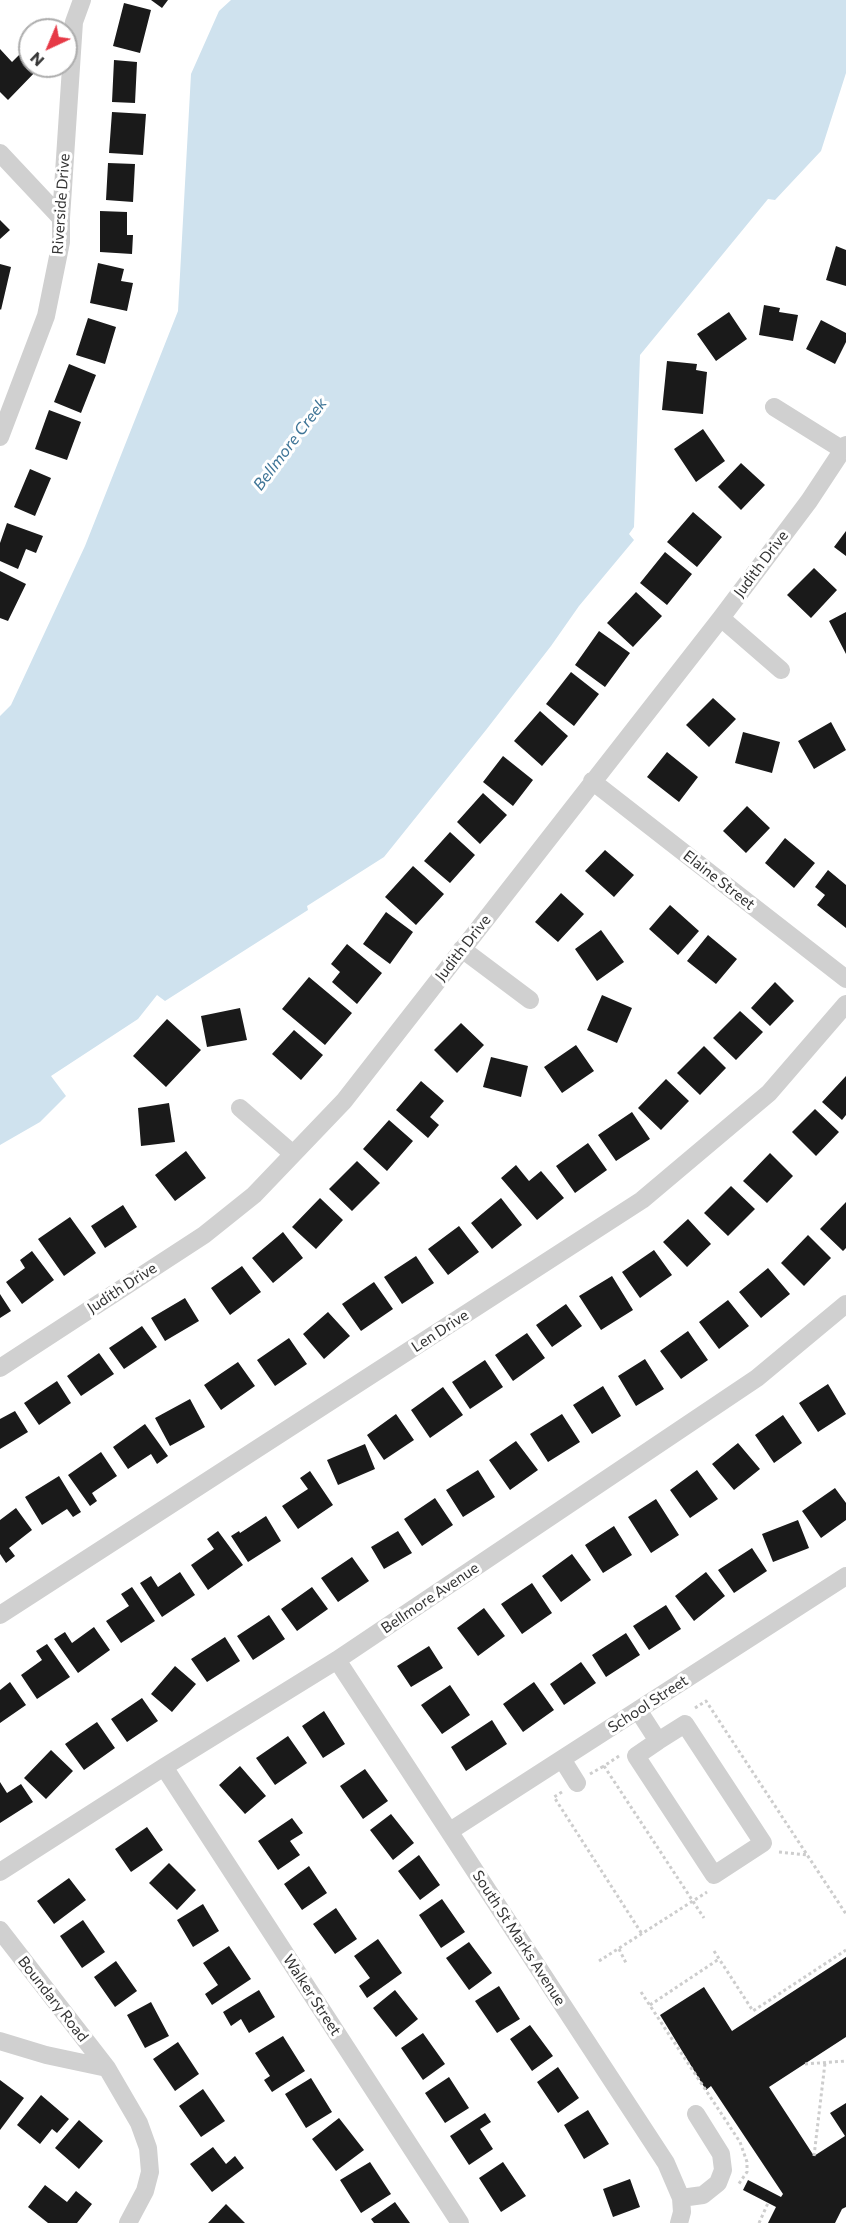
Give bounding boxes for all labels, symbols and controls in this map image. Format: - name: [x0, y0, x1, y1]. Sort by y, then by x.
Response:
- north arrow: [18, 18, 78, 78]
- text: N: [26, 49, 47, 71]
- street label: Riverside Drive: [48, 153, 74, 255]
- water label: Bellmore Creek: [249, 394, 331, 494]
- street label: Judith Drive: [730, 527, 792, 601]
- street label: Elaine Street: [679, 846, 759, 914]
- street label: Judith Drive: [432, 911, 494, 985]
- street label: Judith Drive: [84, 1259, 160, 1317]
- street label: Len Drive: [408, 1306, 472, 1356]
- street label: Bellmore Avenue: [378, 1559, 482, 1637]
- street label: School Street: [605, 1671, 691, 1737]
- street label: South St Marks Avenue: [469, 1867, 569, 2009]
- street label: Walker Street: [279, 1951, 345, 2039]
- street label: Boundary Road: [14, 1953, 92, 2045]

